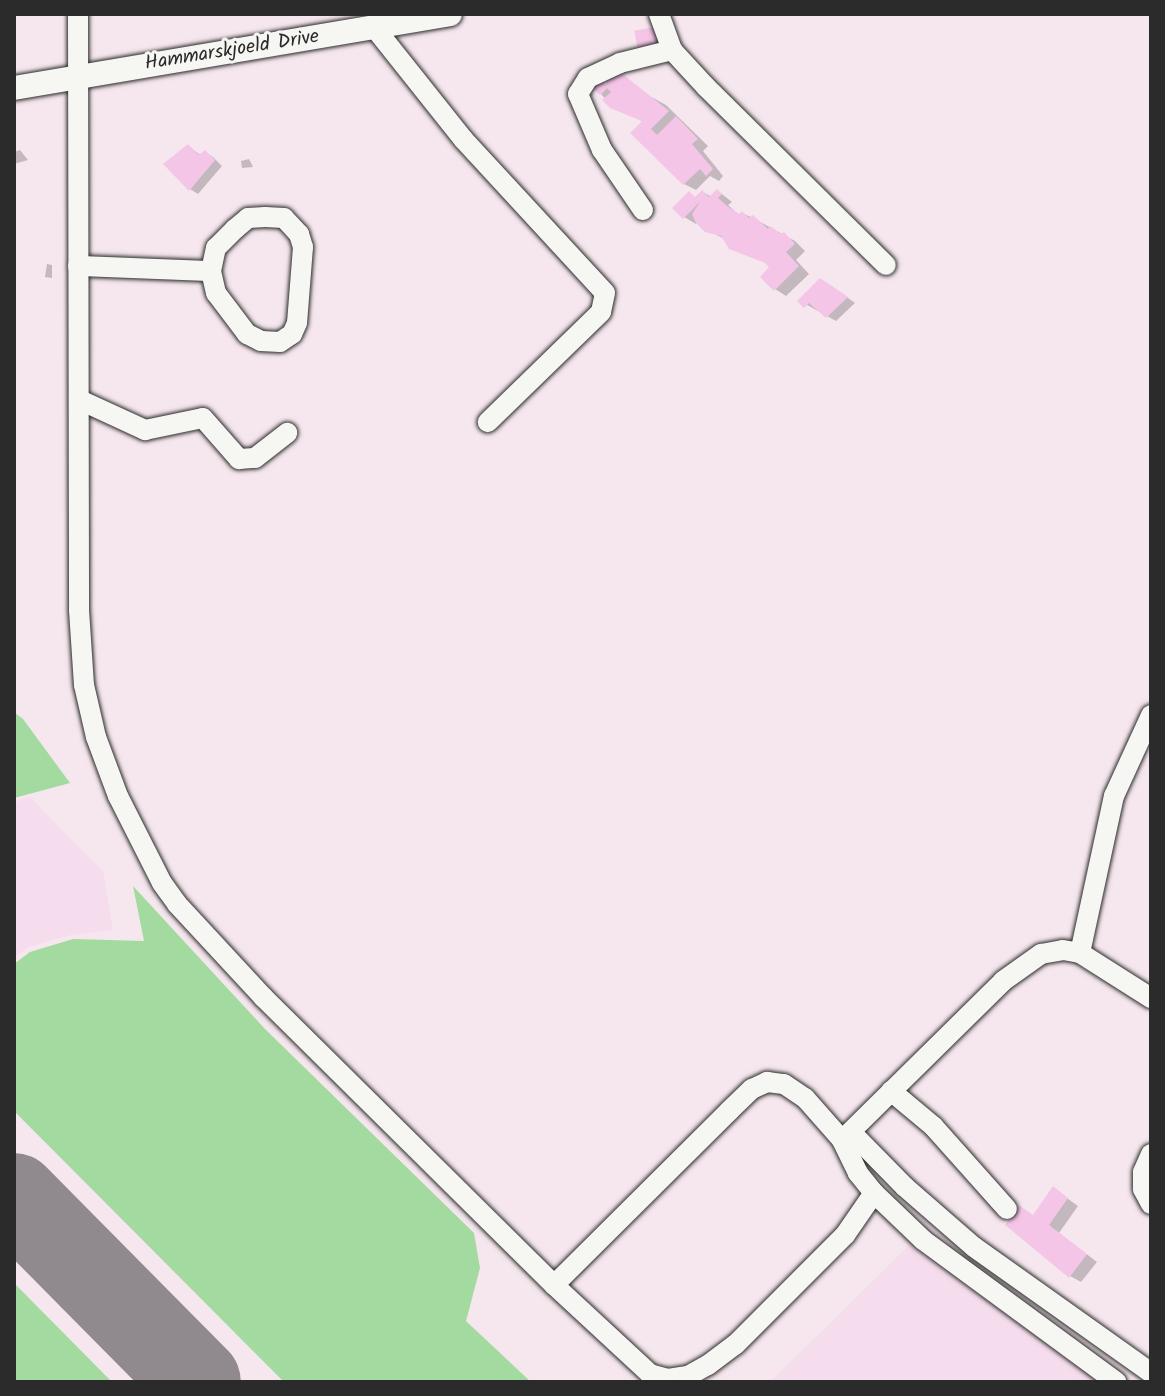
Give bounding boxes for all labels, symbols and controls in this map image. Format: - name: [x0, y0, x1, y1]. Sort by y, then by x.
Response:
- street label: Hammarskjoeld Drive: [143, 25, 321, 77]

